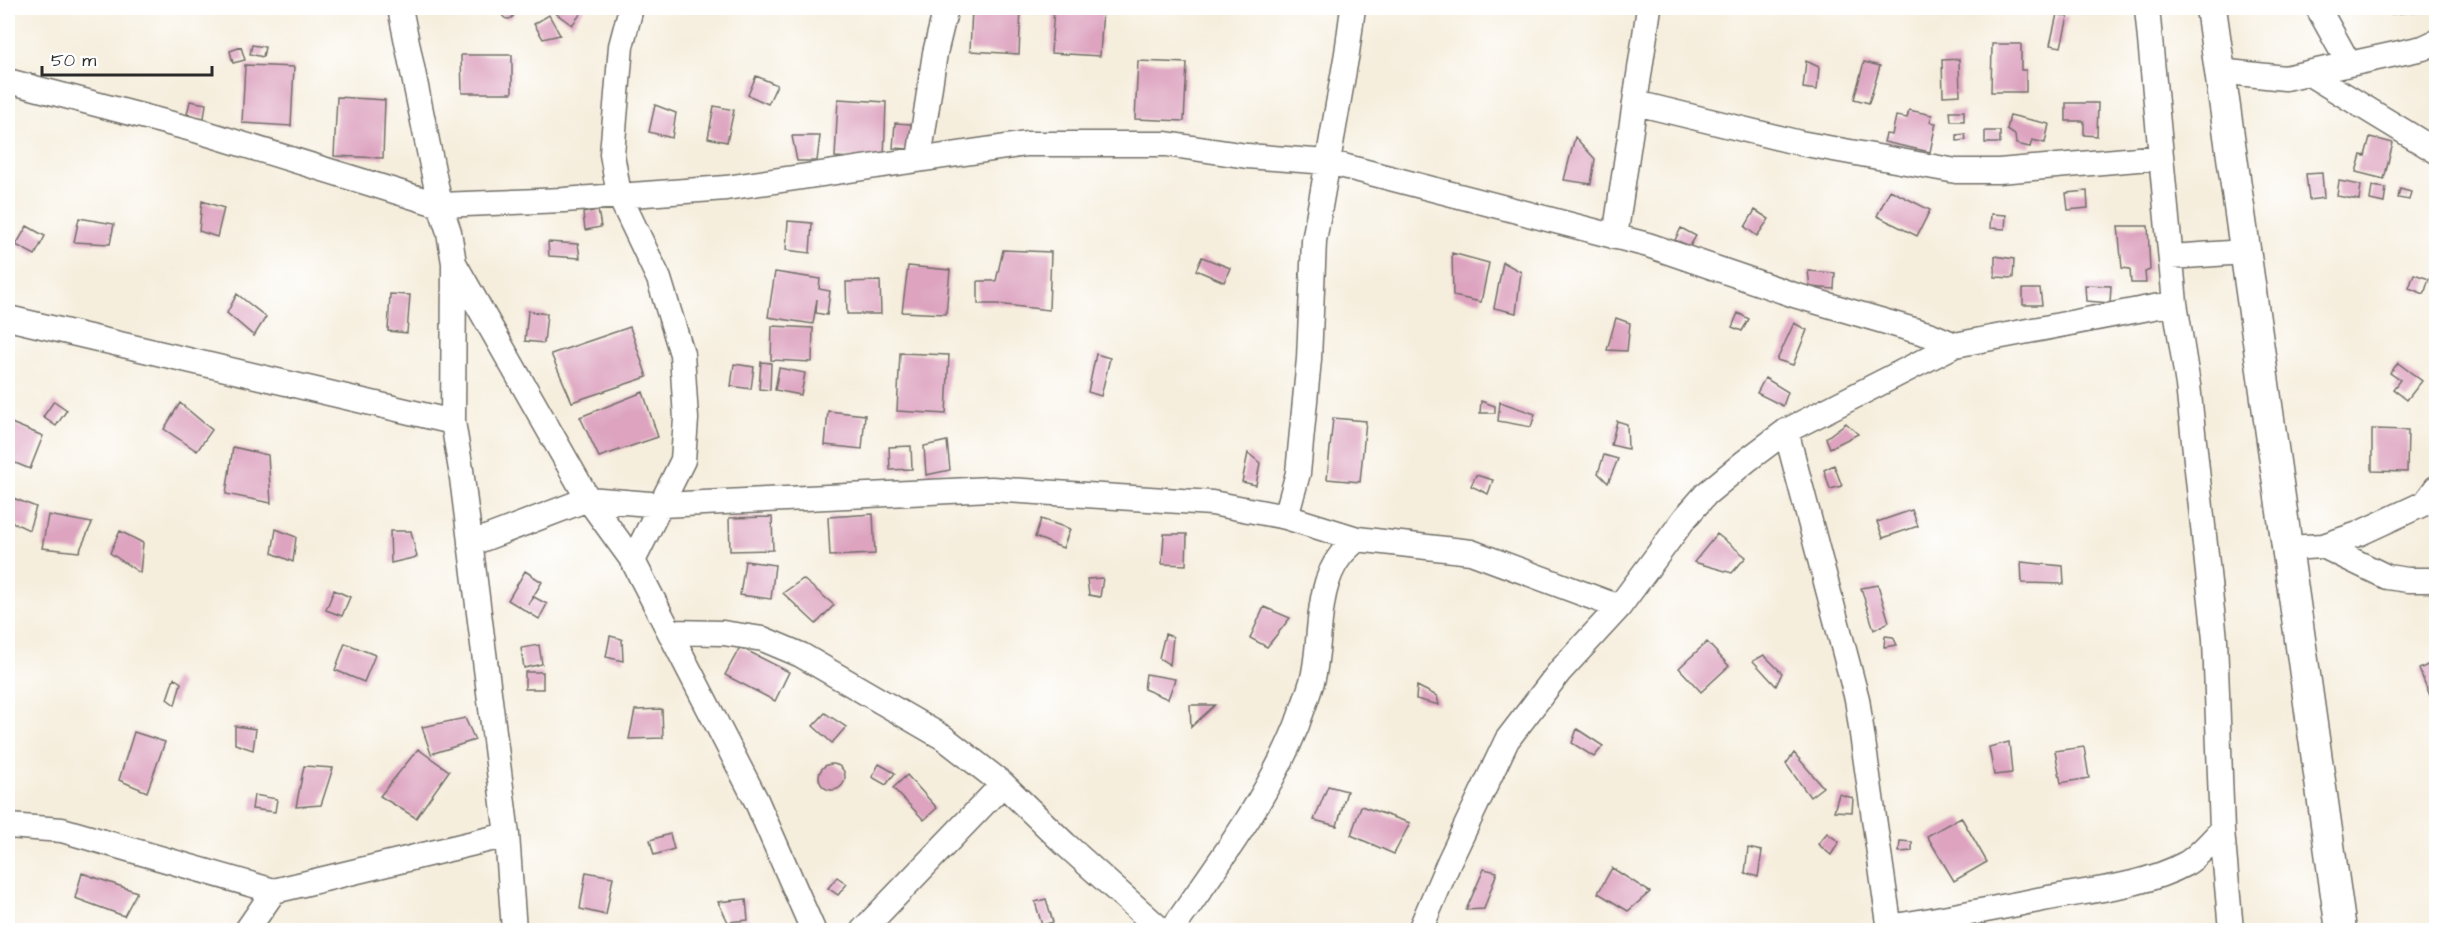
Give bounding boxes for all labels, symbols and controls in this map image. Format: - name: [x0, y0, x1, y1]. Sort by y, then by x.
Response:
- scale bar: [42, 39, 212, 77]
- text: 50 m: [51, 48, 96, 73]

